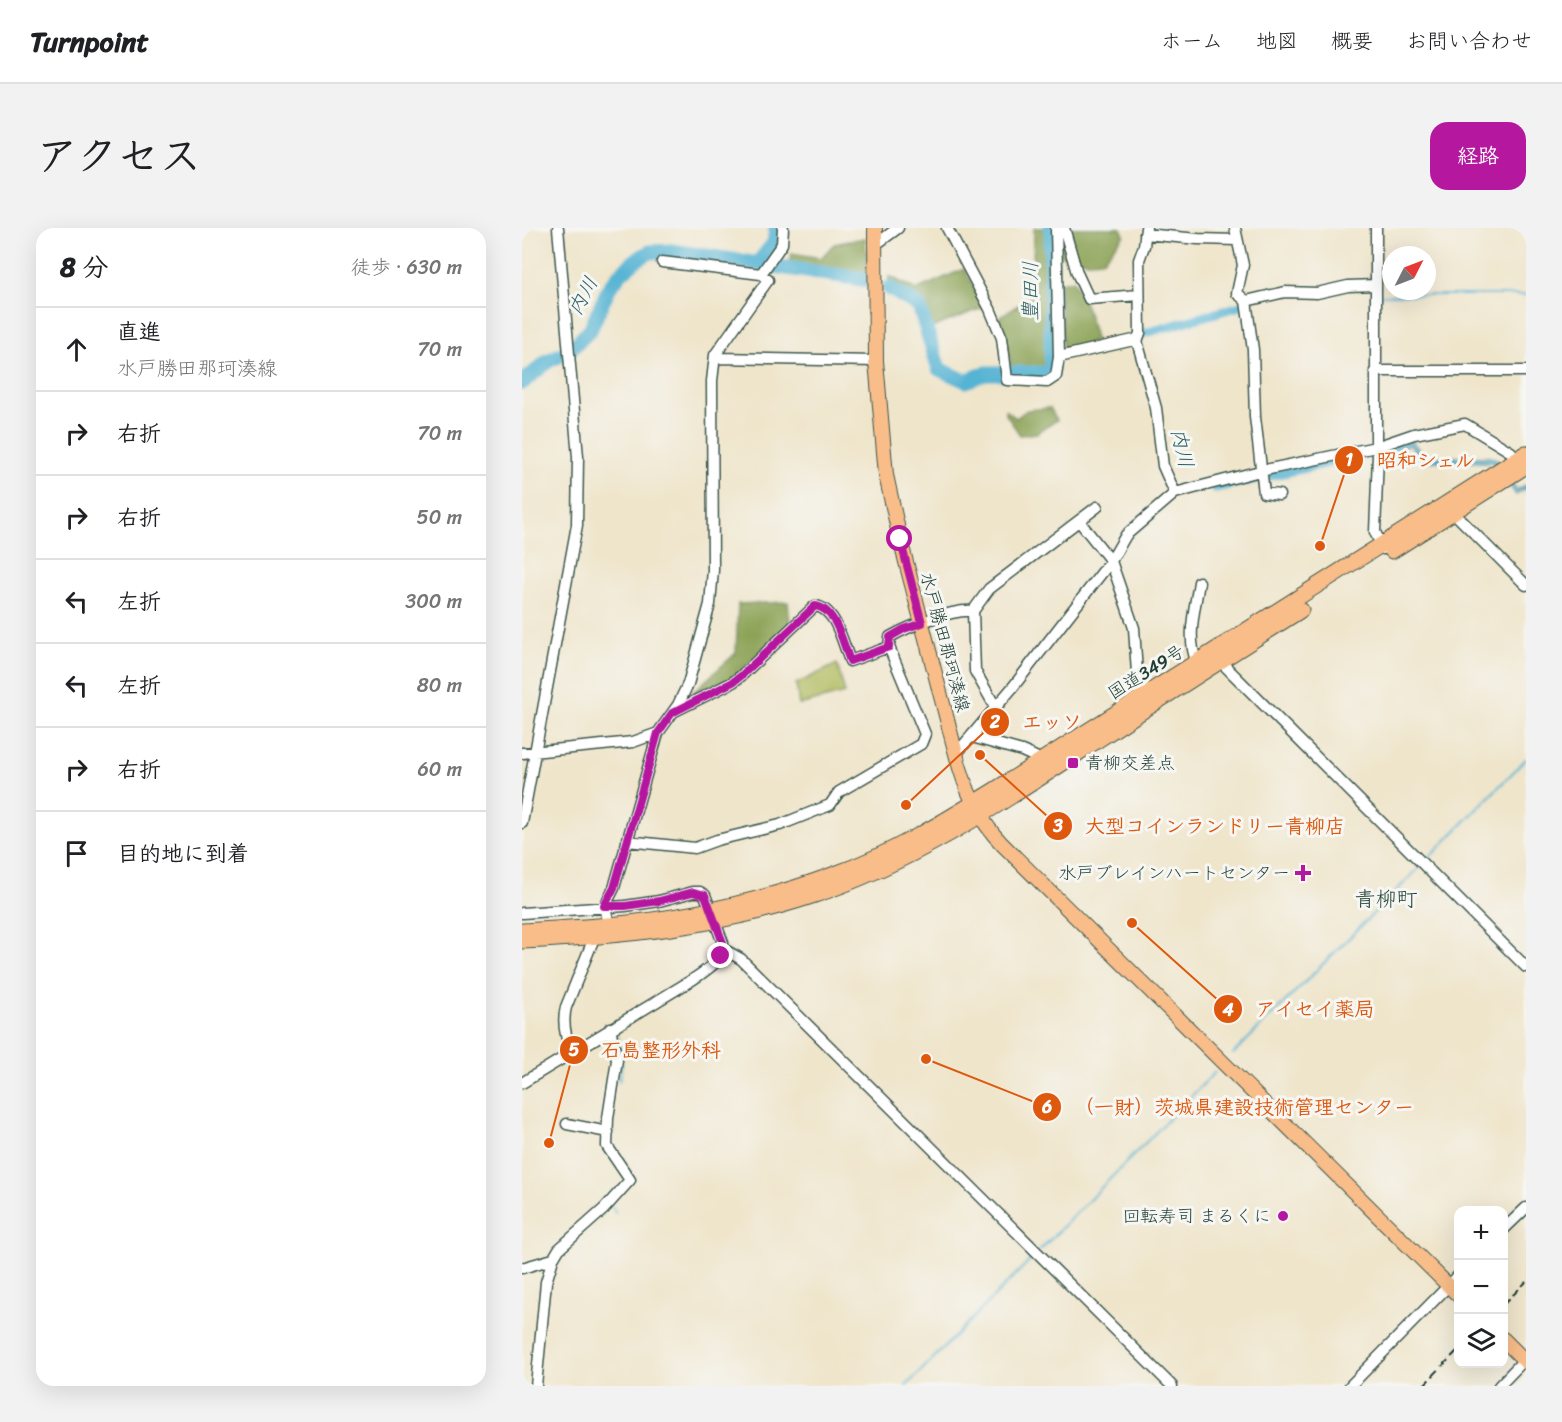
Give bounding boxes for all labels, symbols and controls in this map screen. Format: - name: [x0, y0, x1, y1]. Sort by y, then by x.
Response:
- text: Turnpoint: [30, 17, 149, 66]
- text: ホーム: [1161, 22, 1223, 60]
- text: 地図: [1256, 22, 1298, 60]
- text: 概要: [1331, 22, 1373, 60]
- text: お問い合わせ: [1406, 22, 1532, 60]
- text: アクセス: [36, 119, 201, 193]
- button: 経路: [1430, 122, 1526, 190]
- text: 8 分: [60, 244, 108, 290]
- north arrow: [1382, 246, 1436, 300]
- text: 徒歩 · 630 m: [351, 250, 462, 285]
- water label: 豊田川: [1013, 261, 1048, 321]
- water label: 内川: [558, 270, 608, 322]
- text: 直進: [117, 312, 161, 351]
- text: 70 m: [417, 332, 462, 367]
- icon: ahead: [60, 333, 93, 366]
- text: 水戸勝田那珂湊線: [117, 351, 277, 386]
- text: 右折: [117, 414, 161, 453]
- text: 70 m: [417, 416, 462, 451]
- icon: right: [60, 417, 93, 450]
- water label: 内川: [1160, 425, 1204, 471]
- callout: 昭和シェル: [1334, 441, 1488, 479]
- text: 昭和シェル: [1377, 443, 1475, 478]
- text: 1: [1345, 444, 1353, 476]
- text: 右折: [117, 498, 161, 537]
- text: 50 m: [417, 500, 462, 535]
- icon: right: [60, 501, 93, 534]
- route start: [886, 525, 912, 551]
- street label: 水戸勝田那珂湊線: [911, 568, 979, 716]
- text: 左折: [117, 582, 161, 621]
- text: 300 m: [405, 584, 462, 619]
- icon: left: [60, 585, 93, 618]
- street label: 国道349号: [1101, 636, 1191, 708]
- text: 左折: [117, 666, 161, 705]
- text: 80 m: [417, 668, 462, 703]
- icon: left: [60, 669, 93, 702]
- callout: エッソ: [980, 703, 1094, 741]
- text: エッソ: [1022, 705, 1082, 740]
- text: 2: [989, 706, 1001, 738]
- place label: 青柳交差点: [1085, 747, 1175, 779]
- text: 右折: [117, 750, 161, 789]
- text: 60 m: [417, 752, 462, 787]
- icon: right: [60, 753, 93, 786]
- marker: 青柳交差点: [1066, 756, 1080, 770]
- callout: 大型コインランドリー青柳店: [1043, 807, 1357, 845]
- text: 大型コインランドリー青柳店: [1085, 809, 1345, 844]
- text: 3: [1052, 810, 1063, 842]
- text: 目的地に到着: [117, 834, 249, 873]
- icon: arrive: [60, 837, 93, 870]
- place label: 水戸ブレインハートセンター: [1058, 857, 1290, 889]
- marker: 水戸ブレインハートセンター: [1294, 864, 1312, 882]
- district label: 青柳町: [1355, 880, 1418, 918]
- route end: [707, 942, 733, 968]
- callout: アイセイ薬局: [1213, 990, 1387, 1028]
- text: アイセイ薬局: [1256, 992, 1374, 1027]
- text: 4: [1221, 994, 1234, 1026]
- callout: 石島整形外科: [559, 1031, 733, 1069]
- text: 石島整形外科: [601, 1033, 721, 1068]
- text: 5: [569, 1034, 580, 1066]
- callout: （一財）茨城県建設技術管理センター: [1032, 1088, 1426, 1126]
- text: （一財）茨城県建設技術管理センター: [1074, 1090, 1414, 1125]
- text: 6: [1041, 1091, 1052, 1123]
- place label: 回転寿司 まるくに: [1122, 1200, 1271, 1232]
- map controls: [1454, 1206, 1508, 1368]
- button: +: [1454, 1206, 1508, 1260]
- marker: 回転寿司 まるくに: [1276, 1209, 1290, 1223]
- button: −: [1454, 1260, 1508, 1314]
- button: layers: [1454, 1314, 1508, 1368]

